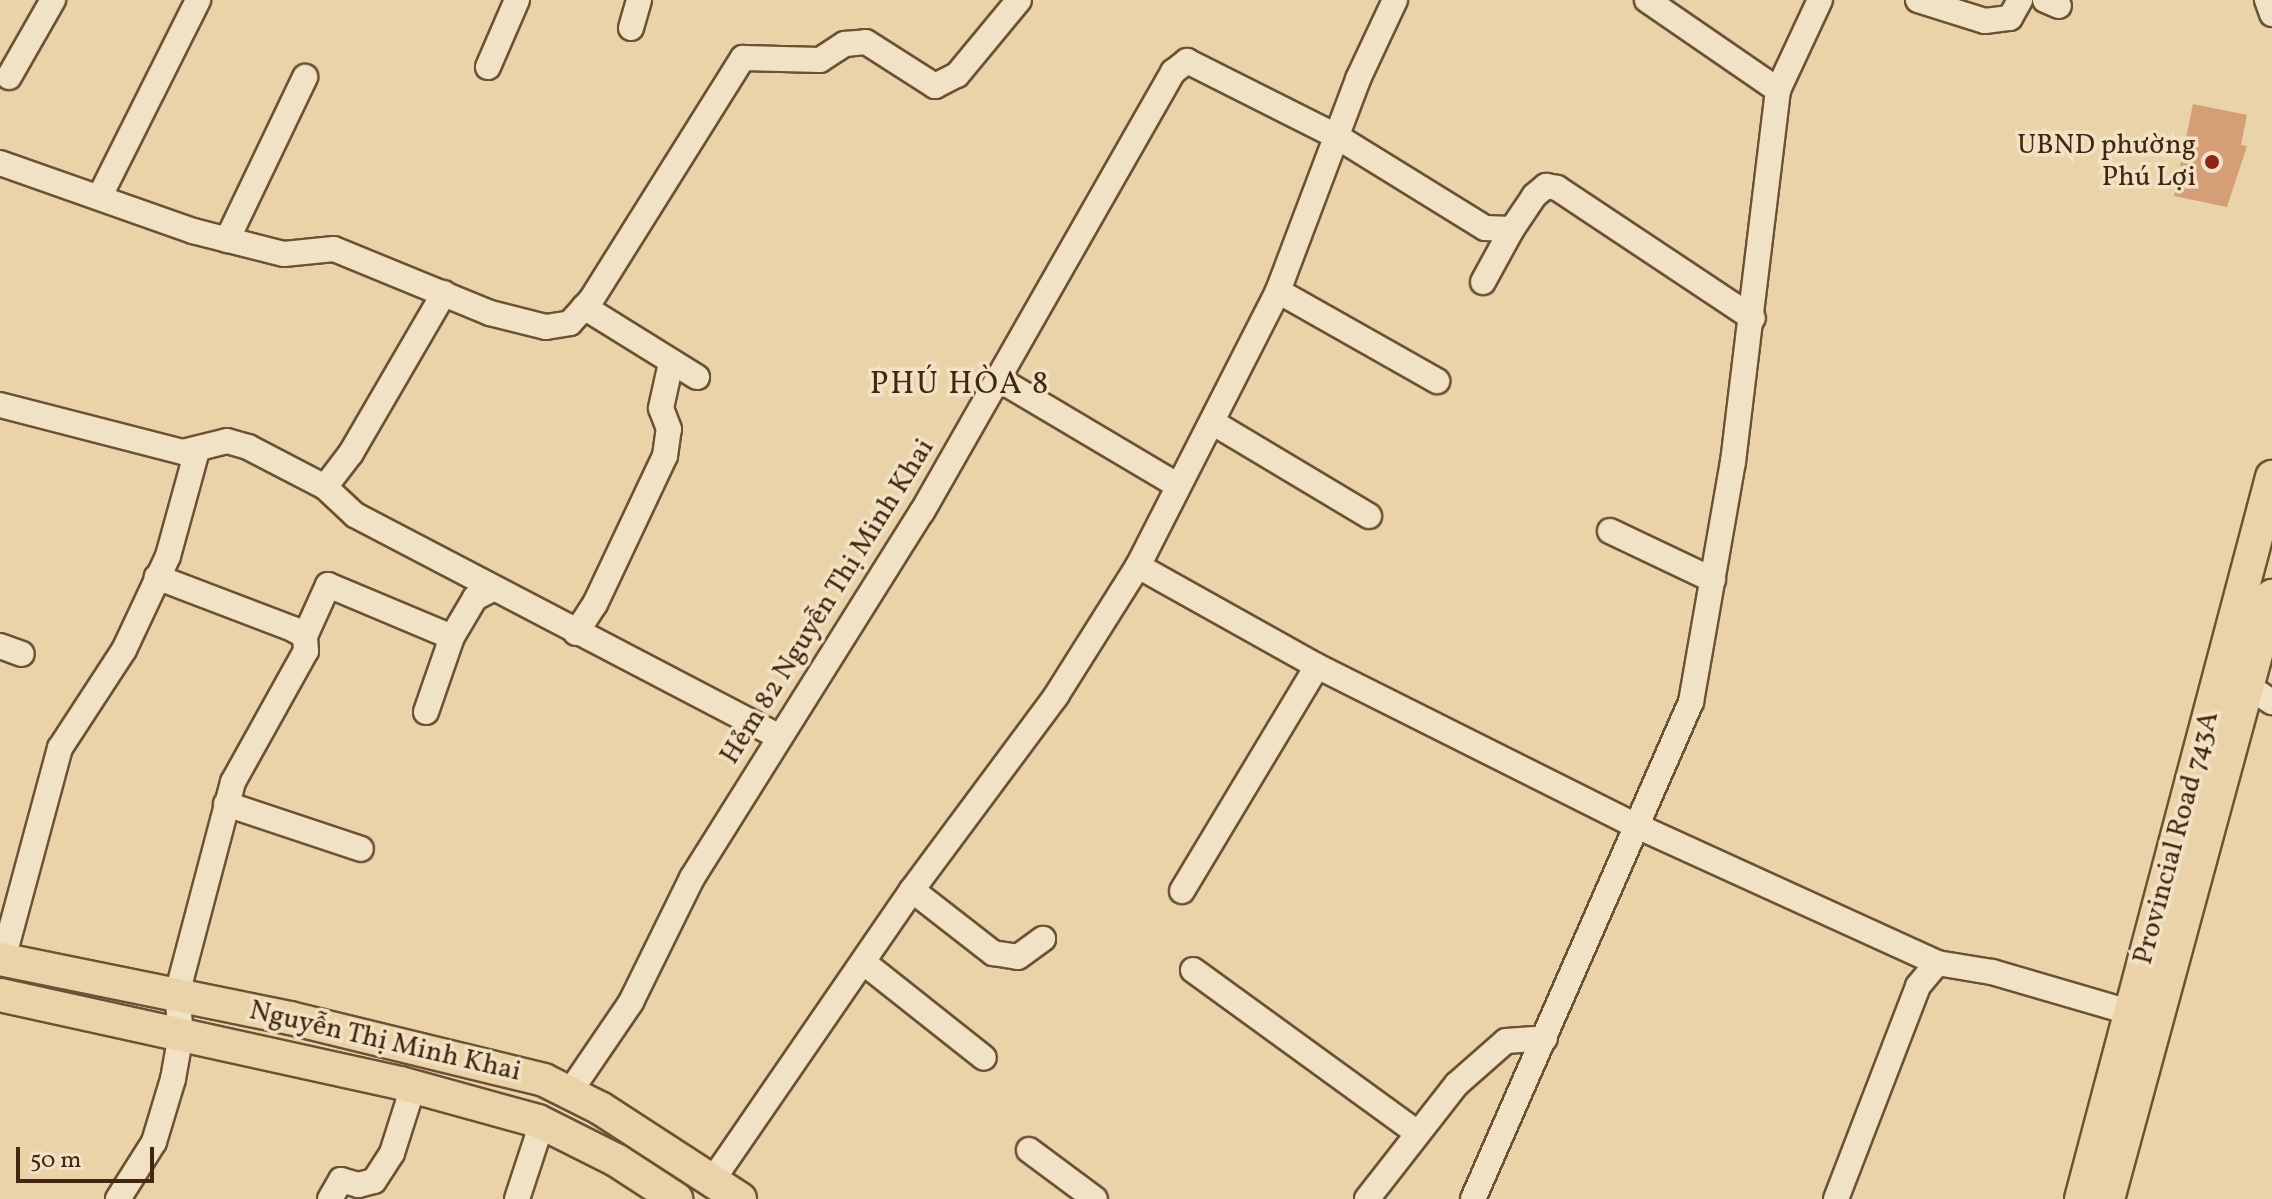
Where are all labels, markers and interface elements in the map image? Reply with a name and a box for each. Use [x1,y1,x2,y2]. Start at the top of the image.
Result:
place label: UBND phường Phú Lợi [2017,129,2196,195]
marker: UBND phường Phú Lợi [2203,153,2221,171]
district label: PHÚ HÒA 8 [870,366,1050,404]
street label: Hẻm 82 Nguyễn Thị Minh Khai [714,433,942,771]
street label: Provincial Road 743A [2127,708,2227,968]
street label: Nguyễn Thị Minh Khai [246,994,524,1090]
scale bar [20,1131,158,1181]
text: 50 m [30,1144,82,1178]

